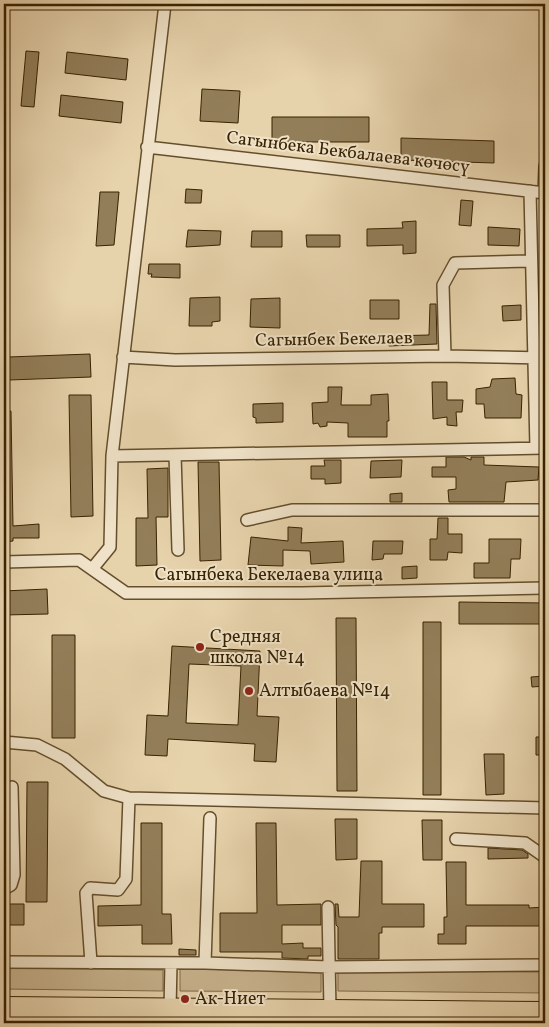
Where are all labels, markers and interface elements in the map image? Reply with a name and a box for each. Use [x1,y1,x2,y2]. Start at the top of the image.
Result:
street label: Сагынбека Бекбалаева көчөсү [225,126,472,180]
street label: Сагынбек Бекелаев [255,326,413,354]
street label: Сагынбека Бекелаева улица [155,563,383,588]
place label: Средняя школа №14 [210,625,305,671]
marker: Средняя школа №14 [194,641,206,653]
place label: Алтыбаева №14 [259,679,391,704]
marker: Алтыбаева №14 [243,685,255,697]
place label: Ак-Ниет [195,987,266,1012]
marker: Ак-Ниет [179,993,191,1005]

